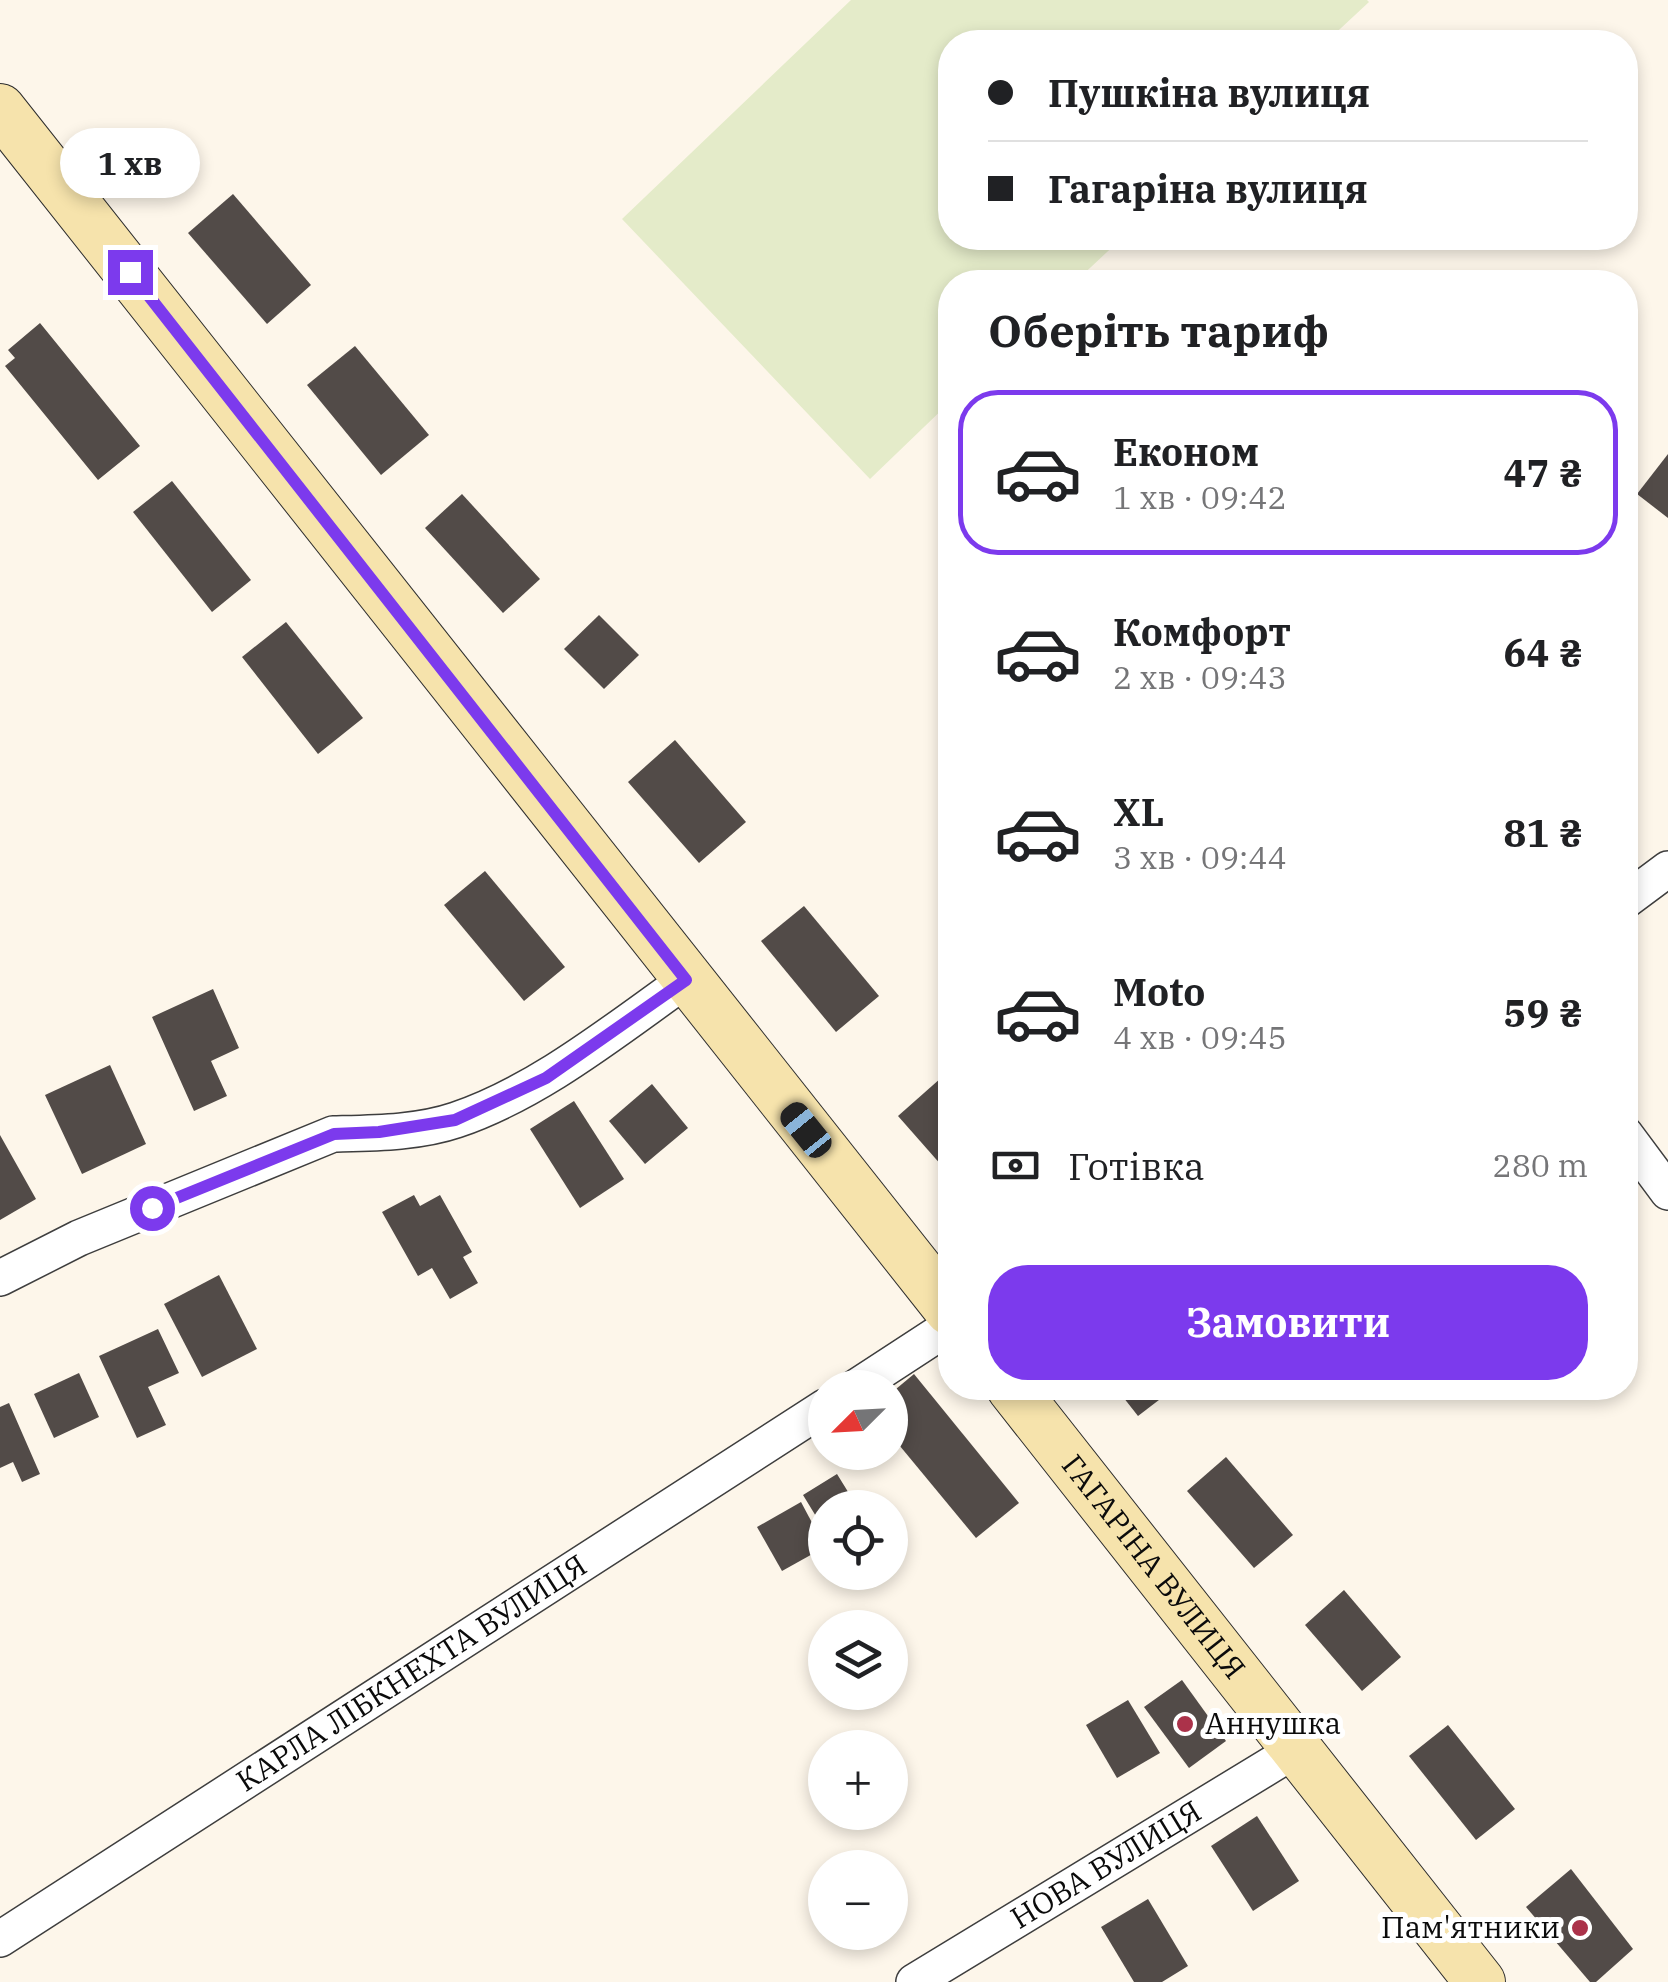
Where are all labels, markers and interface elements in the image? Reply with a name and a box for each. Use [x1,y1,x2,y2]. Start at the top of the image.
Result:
text: Пушкіна вулиця [1048,68,1370,117]
callout: 1 хв [60,127,200,197]
text: 1 хв [98,142,162,184]
text: Гагаріна вулиця [1048,164,1368,213]
route end [108,250,153,295]
text: Оберіть тариф [988,301,1329,359]
text: Економ [1113,427,1259,476]
icon: car [993,428,1083,518]
text: 47 ₴ [1504,448,1583,497]
text: 1 хв · 09:42 [1113,476,1287,518]
text: Комфорт [1113,607,1291,656]
icon: car [993,608,1083,698]
text: 64 ₴ [1504,628,1583,677]
text: 2 хв · 09:43 [1113,656,1287,698]
text: XL [1113,787,1164,836]
icon: car [993,788,1083,878]
text: 81 ₴ [1504,808,1583,857]
text: 3 хв · 09:44 [1113,836,1287,878]
text: Moto [1113,967,1205,1016]
icon: car [993,968,1083,1058]
text: 59 ₴ [1504,988,1583,1037]
text: 4 хв · 09:45 [1113,1016,1287,1058]
car [775,1097,837,1163]
icon: cash [988,1138,1043,1193]
text: Готівка [1068,1141,1205,1190]
text: 280 m [1492,1144,1588,1186]
route start [130,1186,175,1231]
button: Замовити [988,1265,1588,1380]
north arrow [808,1370,908,1470]
map controls [808,1370,908,1950]
street label: ГАГАРІНА ВУЛИЦЯ [1054,1446,1255,1686]
button: locate [808,1490,908,1590]
street label: КАРЛА ЛІБКНЕХТА ВУЛИЦЯ [228,1545,594,1799]
button: layers [808,1610,908,1710]
place label: Аннушка [1205,1703,1341,1742]
marker: Аннушка [1174,1713,1196,1735]
button: + [808,1730,908,1830]
street label: НОВА ВУЛИЦЯ [1003,1791,1208,1937]
button: − [808,1850,908,1950]
place label: Пам'ятники [1381,1907,1560,1946]
marker: Пам'ятники [1569,1917,1591,1939]

